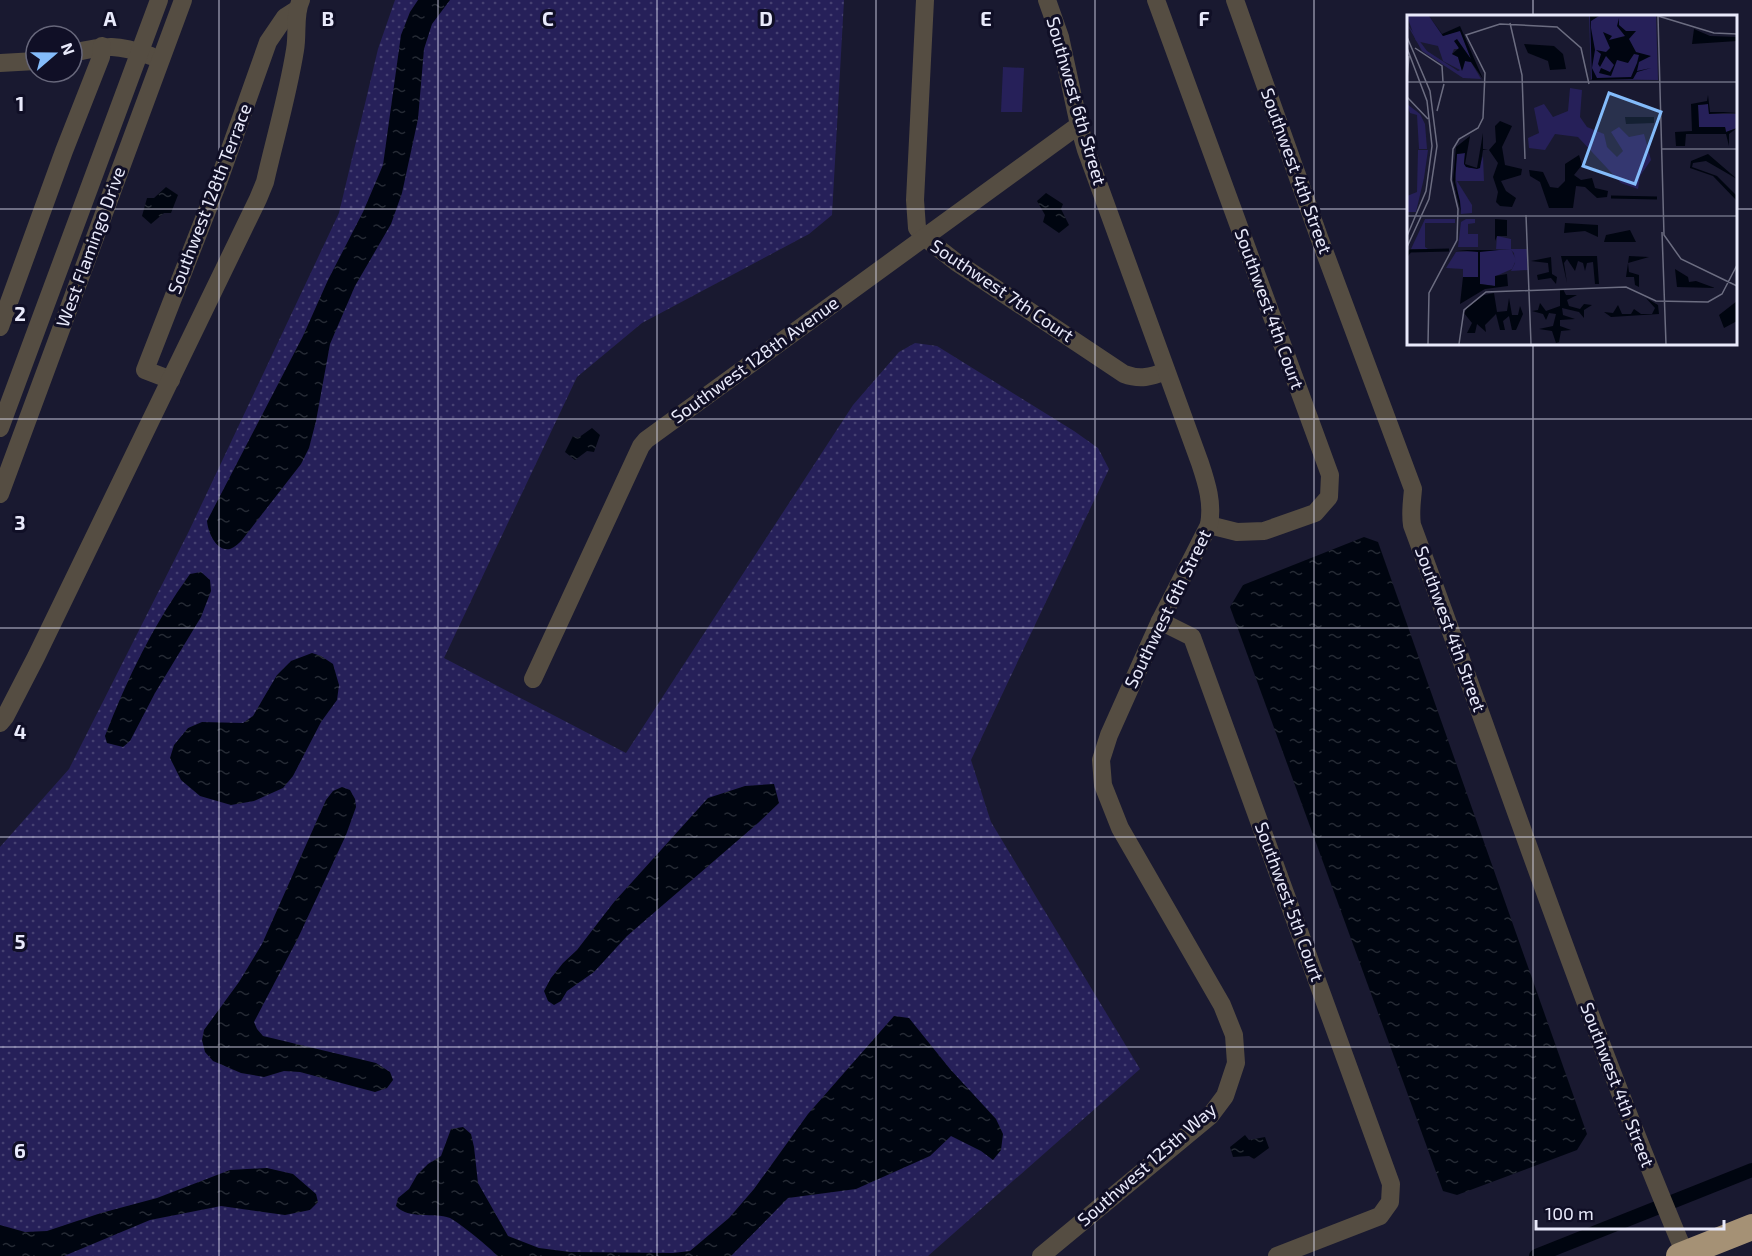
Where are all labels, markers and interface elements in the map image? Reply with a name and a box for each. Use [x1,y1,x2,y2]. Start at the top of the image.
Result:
text: A [103,6,117,30]
text: B [322,6,334,30]
text: C [542,6,554,30]
text: D [759,6,773,30]
text: E [980,6,992,30]
text: F [1198,6,1210,30]
street label: Southwest 6th Street [1042,14,1112,188]
inset map [1407,15,1737,345]
north arrow [24,24,84,84]
text: N [58,40,79,57]
street label: Southwest 4th Street [1257,85,1337,257]
text: 1 [16,91,24,115]
street label: Southwest 128th Terrace [163,100,256,297]
street label: West Flamingo Drive [51,163,129,330]
street label: Southwest 4th Court [1231,225,1309,392]
street label: Southwest 7th Court [927,234,1078,346]
street label: Southwest 128th Avenue [666,291,843,427]
text: 2 [14,301,26,325]
text: 3 [14,510,26,534]
street label: Southwest 6th Street [1119,525,1215,692]
street label: Southwest 4th Street [1411,543,1491,715]
text: 4 [14,719,27,743]
street label: Southwest 5th Court [1251,819,1329,985]
text: 5 [14,929,26,953]
street label: Southwest 4th Street [1576,999,1660,1170]
street label: Southwest 125th Way [1072,1098,1221,1230]
text: 6 [14,1138,26,1162]
scale bar [1536,1193,1724,1231]
text: 100 m [1545,1202,1594,1224]

